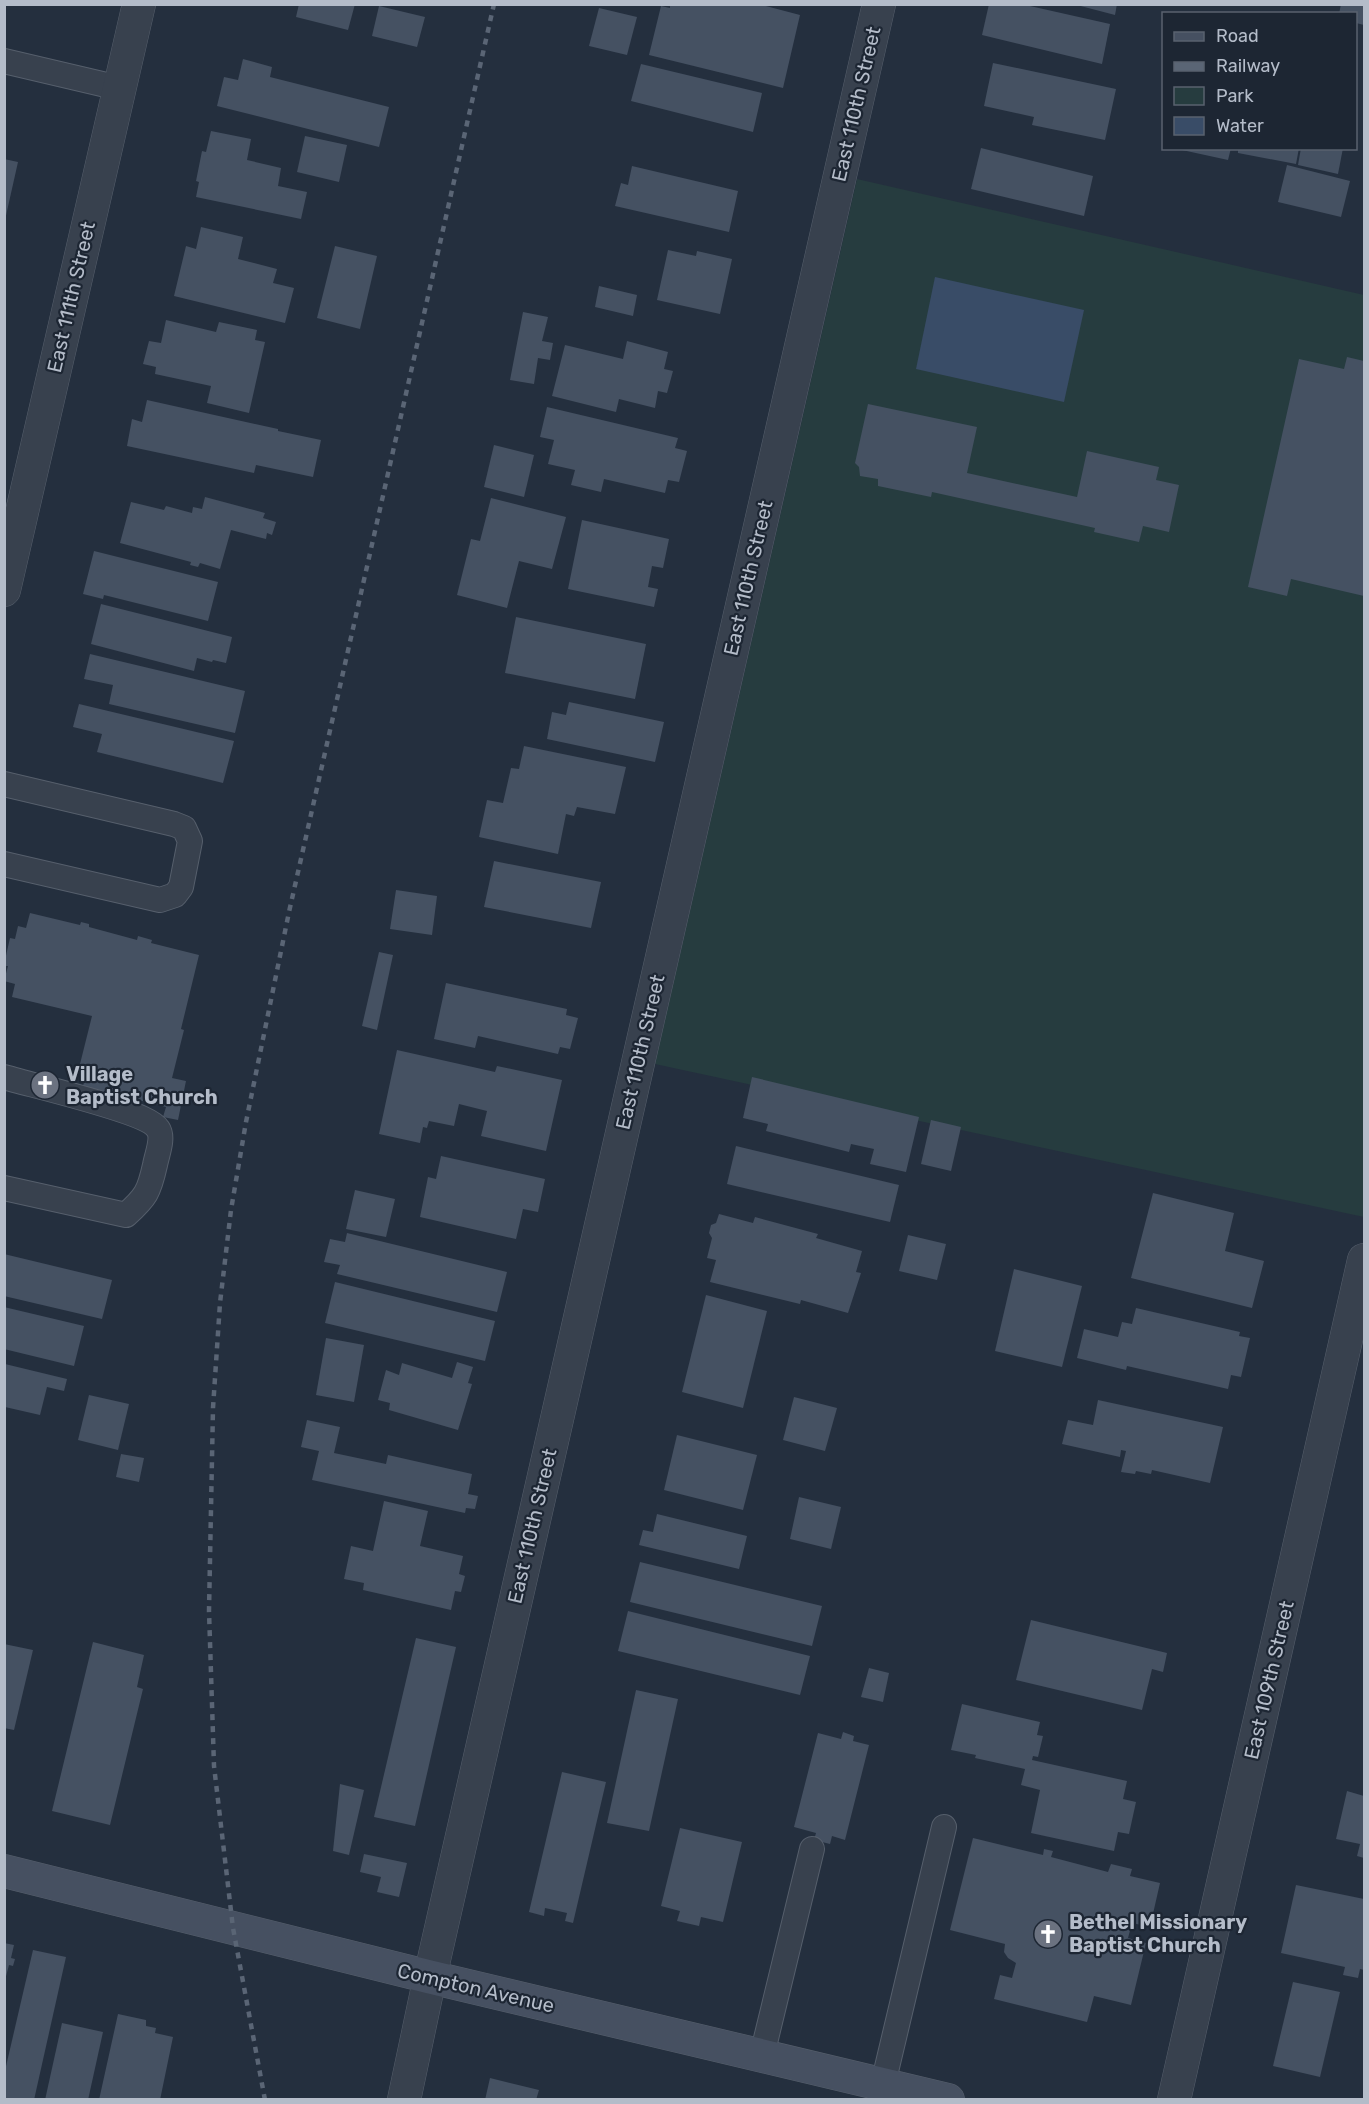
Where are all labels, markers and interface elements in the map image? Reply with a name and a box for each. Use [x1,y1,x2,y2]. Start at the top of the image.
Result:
legend [1162,12,1357,150]
street label: East 110th Street [826,24,886,184]
text: Road [1216,25,1259,47]
text: Railway [1216,55,1280,77]
text: Park [1216,85,1254,107]
text: Water [1216,115,1264,137]
street label: East 111th Street [42,219,100,375]
street label: East 110th Street [718,498,778,658]
street label: East 110th Street [610,972,670,1132]
place label: Village Baptist Church [66,1062,218,1109]
church icon: Village Baptist Church [29,1069,61,1101]
street label: East 110th Street [502,1446,562,1606]
street label: East 109th Street [1239,1598,1299,1762]
place label: Bethel Missionary Baptist Church [1069,1910,1247,1957]
church icon: Bethel Missionary Baptist Church [1032,1918,1064,1950]
street label: Compton Avenue [395,1958,557,2018]

